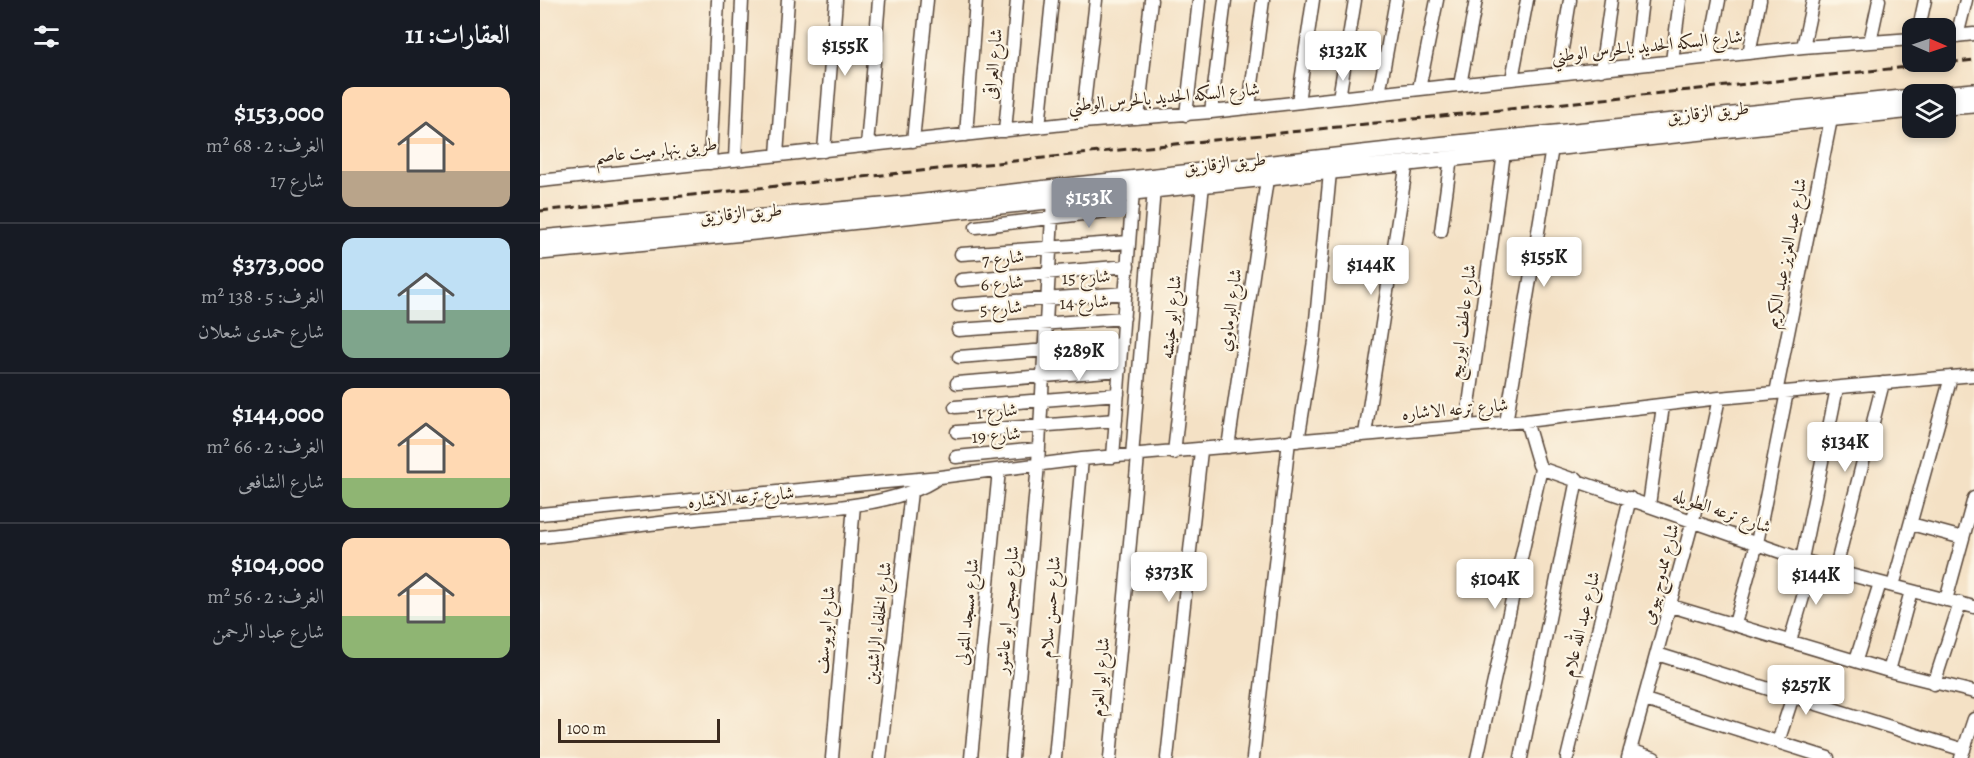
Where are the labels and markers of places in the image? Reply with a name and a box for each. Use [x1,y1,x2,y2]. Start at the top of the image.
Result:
pin: $155K [803,26,887,77]
pin: $132K [1301,31,1385,82]
pin: $153K [1047,178,1131,229]
pin: $155K [1502,237,1586,288]
pin: $144K [1329,245,1413,296]
pin: $289K [1037,331,1121,382]
pin: $134K [1803,422,1887,473]
pin: $373K [1127,552,1211,603]
pin: $144K [1774,555,1858,606]
pin: $104K [1453,559,1537,610]
pin: $257K [1764,665,1848,716]

